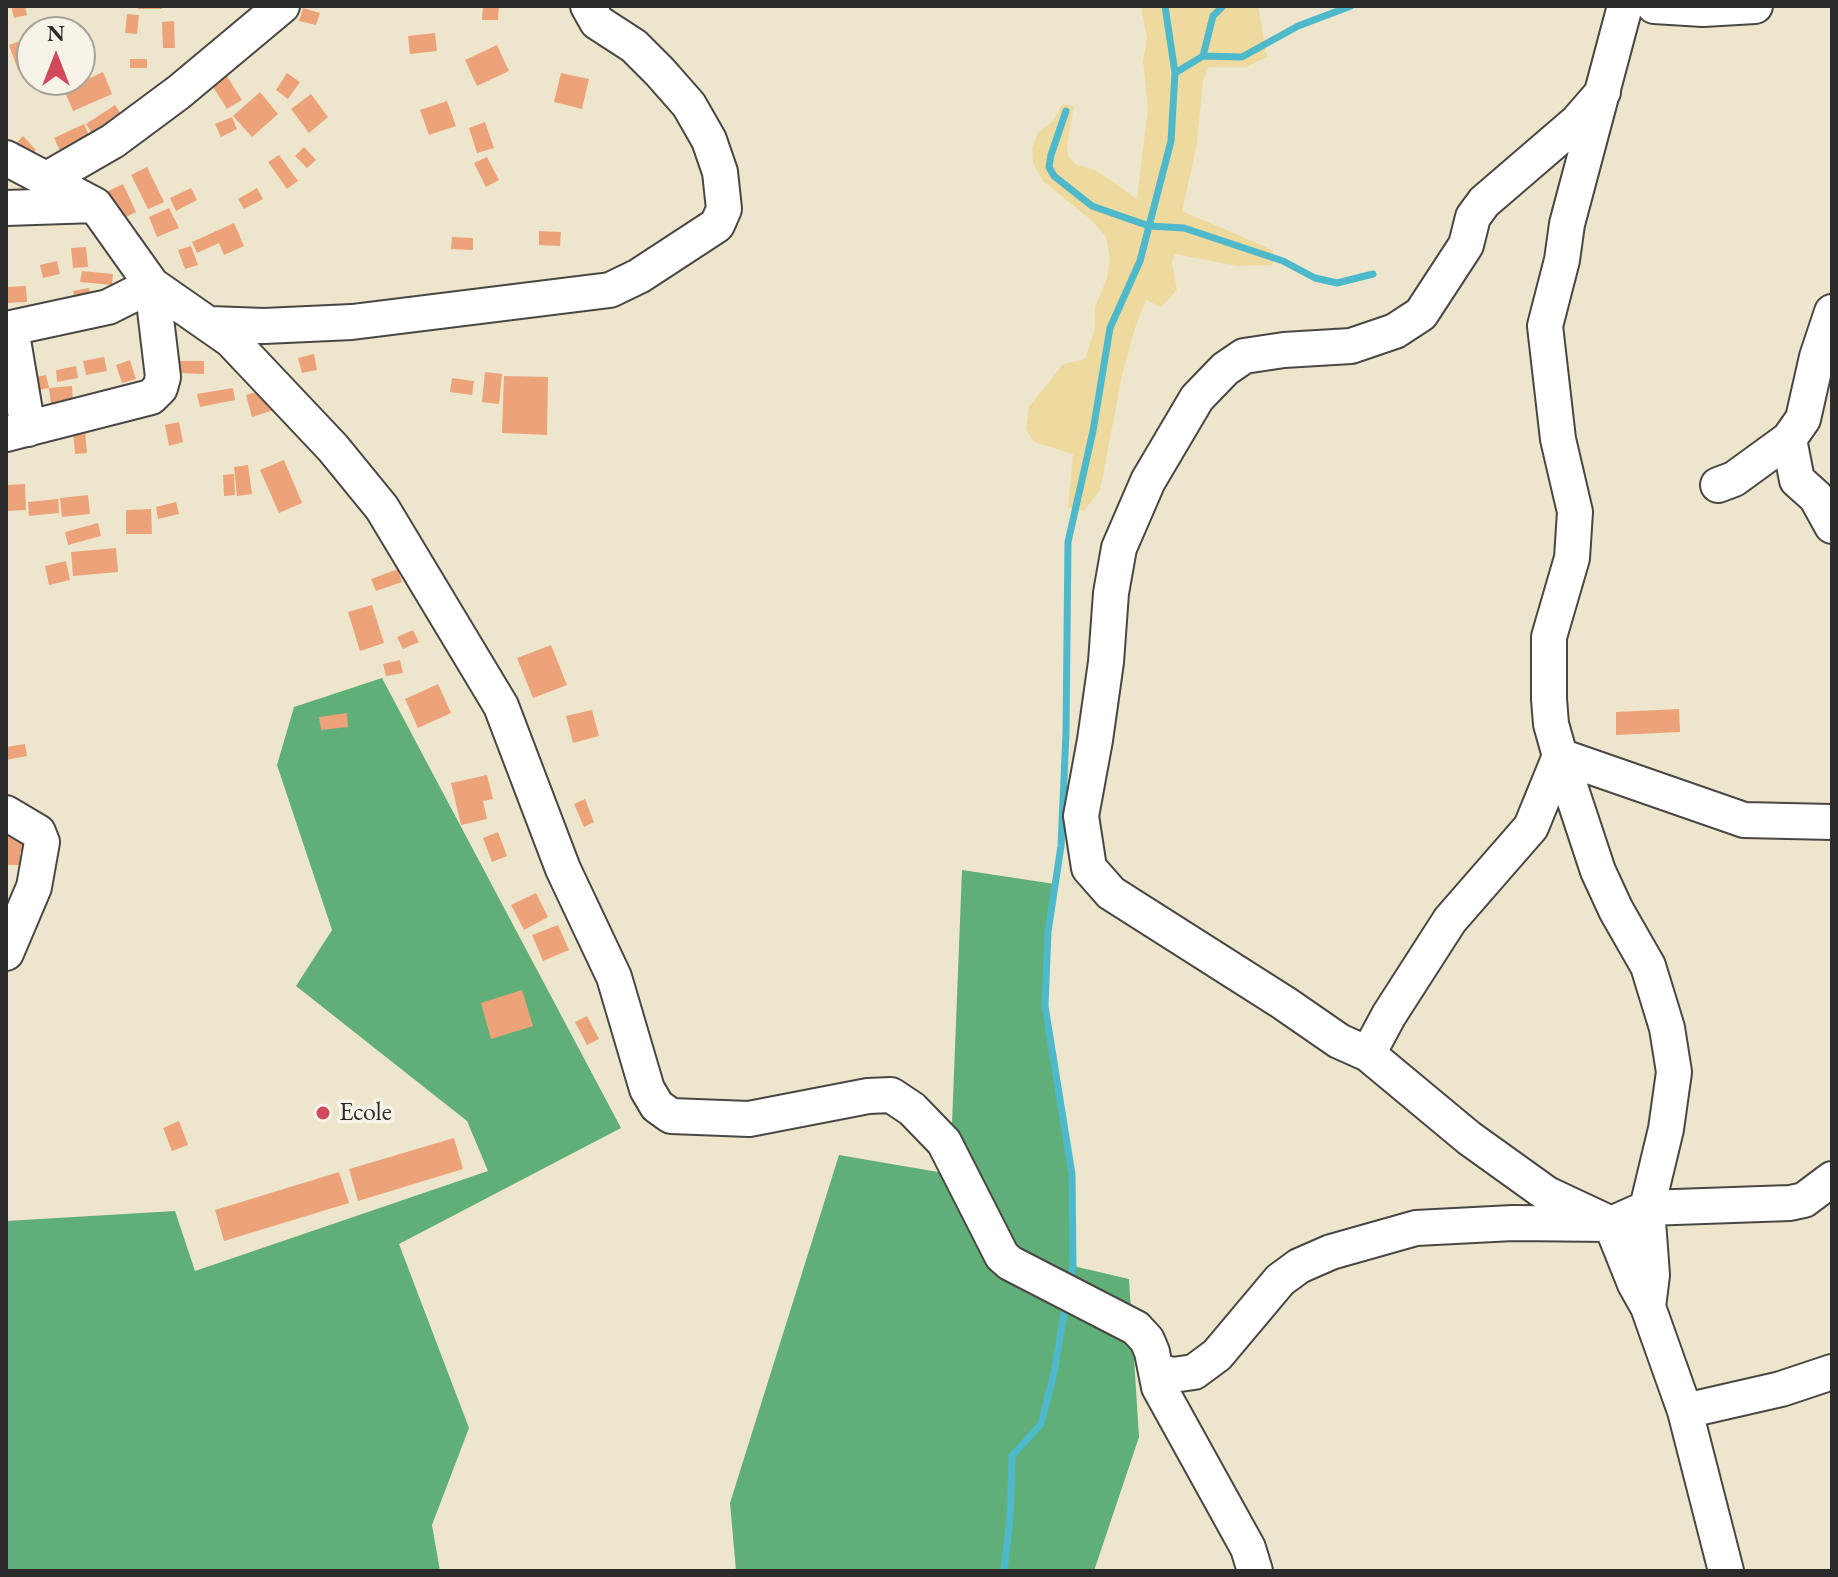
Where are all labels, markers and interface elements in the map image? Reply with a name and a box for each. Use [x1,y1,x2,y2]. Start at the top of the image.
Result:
north arrow [16,16,96,96]
text: N [47,19,65,48]
place label: Ecole [339,1097,392,1129]
marker: Ecole [314,1104,332,1122]

